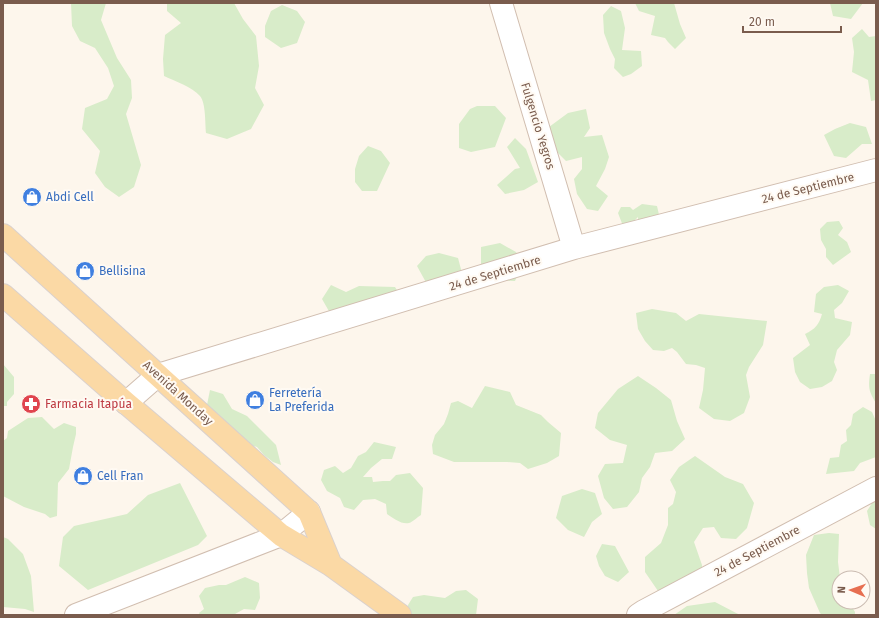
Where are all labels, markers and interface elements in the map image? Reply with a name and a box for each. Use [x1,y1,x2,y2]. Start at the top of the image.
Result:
scale bar [743,8,841,34]
text: 20 m [749,15,775,29]
street label: Fulgencio Yegros [518,81,558,172]
street label: 24 de Septiembre [760,170,856,206]
shop icon: Abdi Cell [21,186,43,208]
place label: Abdi Cell [46,190,94,204]
street label: 24 de Septiembre [448,252,542,294]
shop icon: Bellisina [74,260,96,282]
place label: Bellisina [99,264,146,278]
street label: Avenida Monday [140,358,216,428]
place label: Ferretería La Preferida [269,386,334,414]
shop icon: Ferretería La Preferida [244,389,266,411]
pharmacy icon: Farmacia Itapúa [20,393,42,415]
place label: Farmacia Itapúa [45,397,132,411]
shop icon: Cell Fran [72,465,94,487]
place label: Cell Fran [97,469,143,483]
street label: 24 de Septiembre [712,523,802,579]
north arrow [831,570,871,610]
text: N [835,586,848,594]

